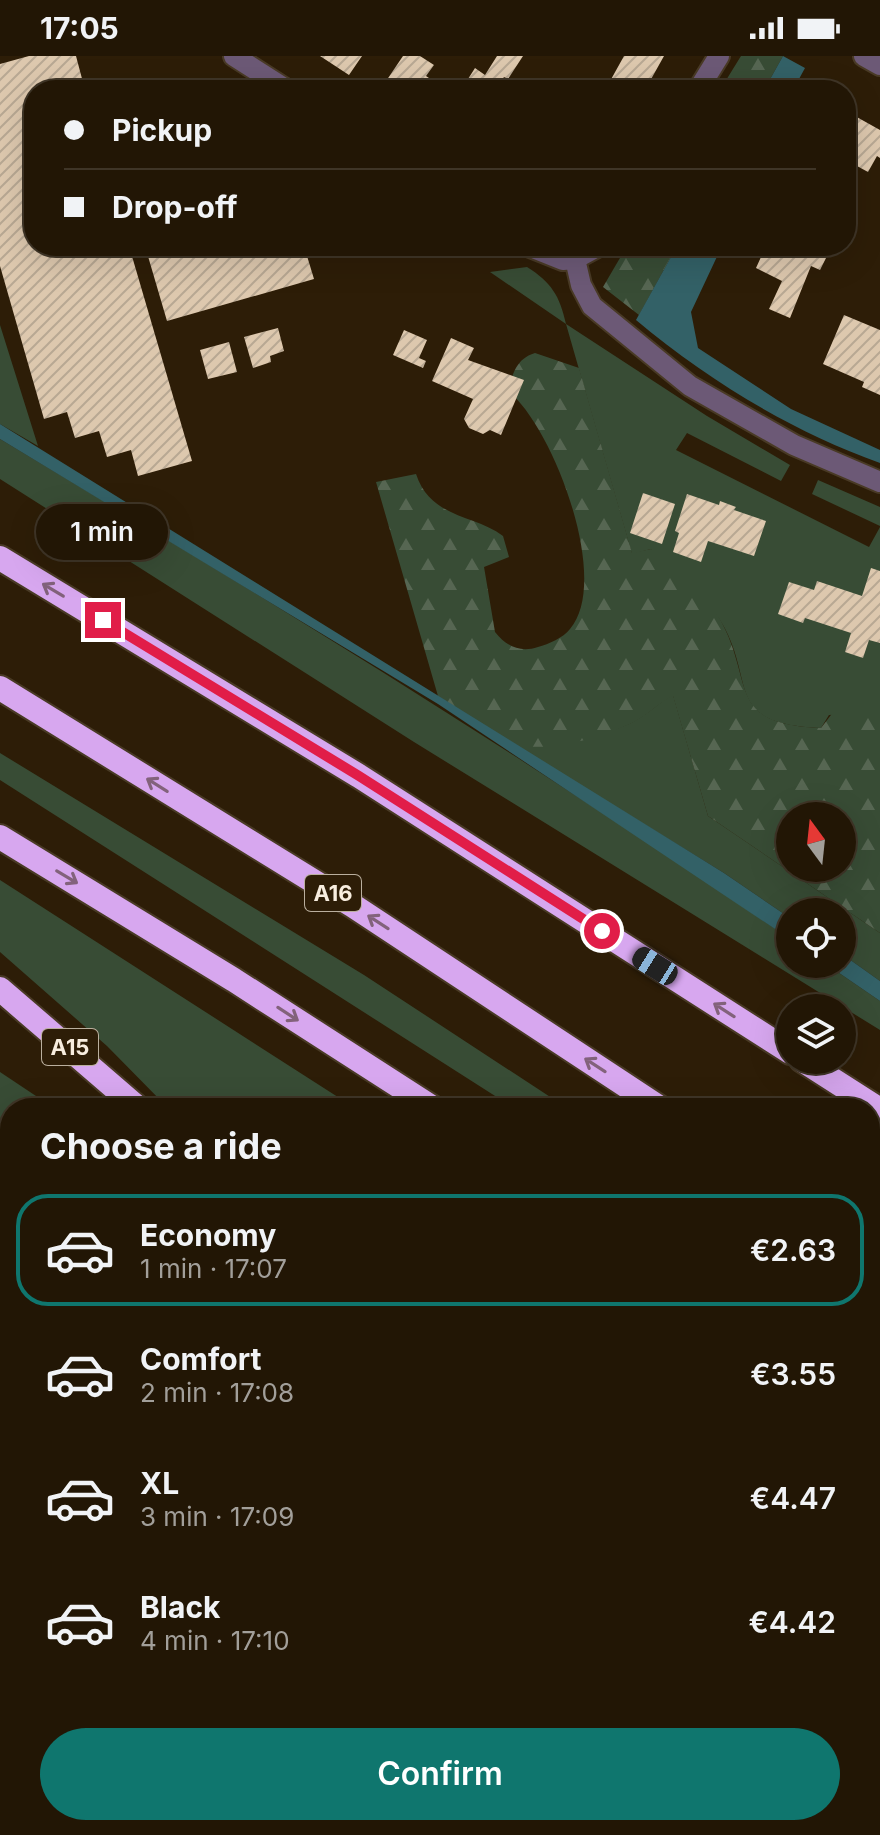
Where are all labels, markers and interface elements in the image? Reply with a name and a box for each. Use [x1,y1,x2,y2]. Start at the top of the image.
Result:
text: 17:05 [40,10,119,46]
text: Pickup [112,112,212,148]
text: Drop-off [112,189,238,225]
callout: 1 min [37,504,169,560]
text: 1 min [70,516,134,547]
one-way arrow [42,582,65,598]
route end [85,602,121,638]
one-way arrow [146,776,169,792]
north arrow [776,802,856,882]
map controls [776,802,856,1074]
one-way arrow [55,869,77,886]
road number: A16 [305,875,361,911]
button: locate [776,898,856,978]
route start [584,913,620,949]
one-way arrow [367,914,389,930]
car [628,943,682,989]
button: layers [776,994,856,1074]
one-way arrow [714,1002,736,1018]
one-way arrow [276,1006,298,1023]
road number: A15 [42,1029,98,1065]
one-way arrow [584,1057,607,1073]
text: Choose a ride [40,1124,282,1168]
icon: car [44,1214,116,1286]
text: Economy [140,1217,276,1253]
text: €2.63 [750,1232,836,1268]
text: 1 min · 17:07 [140,1253,287,1284]
icon: car [44,1338,116,1410]
text: Comfort [140,1341,261,1377]
text: €3.55 [750,1356,836,1392]
text: 2 min · 17:08 [140,1377,294,1408]
icon: car [44,1462,116,1534]
text: XL [140,1465,179,1501]
text: €4.47 [750,1480,836,1516]
text: 3 min · 17:09 [140,1501,294,1532]
icon: car [44,1586,116,1658]
text: Black [140,1589,220,1625]
text: €4.42 [748,1604,836,1640]
text: 4 min · 17:10 [140,1625,290,1656]
button: Confirm [40,1728,840,1820]

